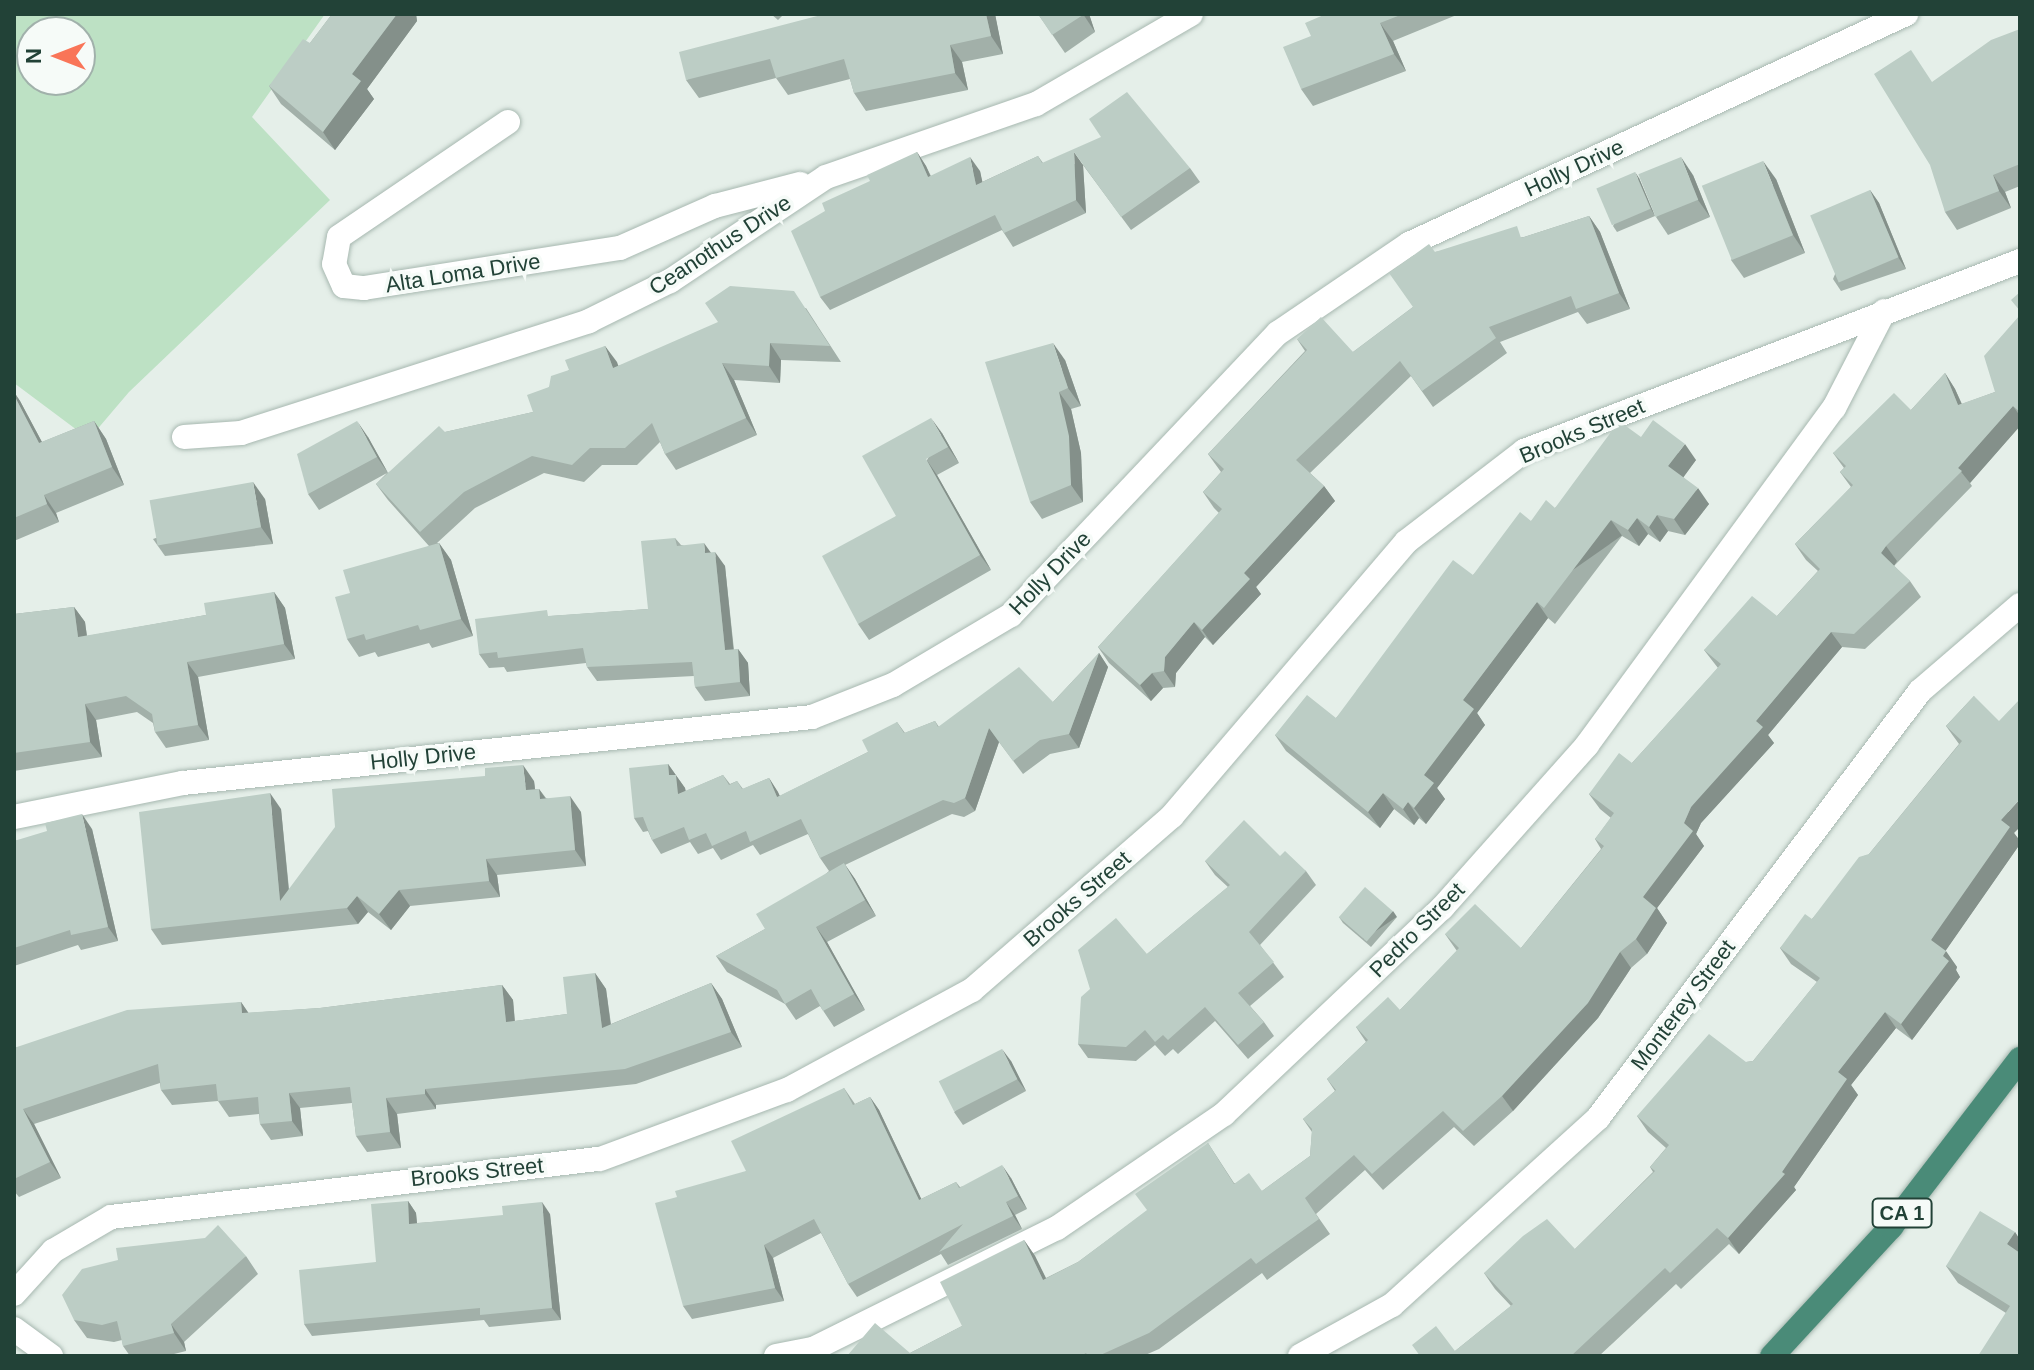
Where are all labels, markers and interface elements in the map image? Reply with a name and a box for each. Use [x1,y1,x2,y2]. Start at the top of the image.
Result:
north arrow [16,16,96,96]
text: N [21,48,46,64]
street label: Holly Drive [1520,134,1628,202]
street label: Ceanothus Drive [644,189,796,301]
street label: Alta Loma Drive [384,248,542,298]
street label: Brooks Street [1516,393,1648,469]
street label: Holly Drive [1004,526,1096,620]
street label: Holly Drive [369,738,477,776]
street label: Brooks Street [1018,845,1136,953]
street label: Pedro Street [1364,877,1470,983]
street label: Monterey Street [1625,935,1741,1075]
street label: Brooks Street [409,1152,545,1192]
road number: CA 1 [1870,1197,1934,1229]

